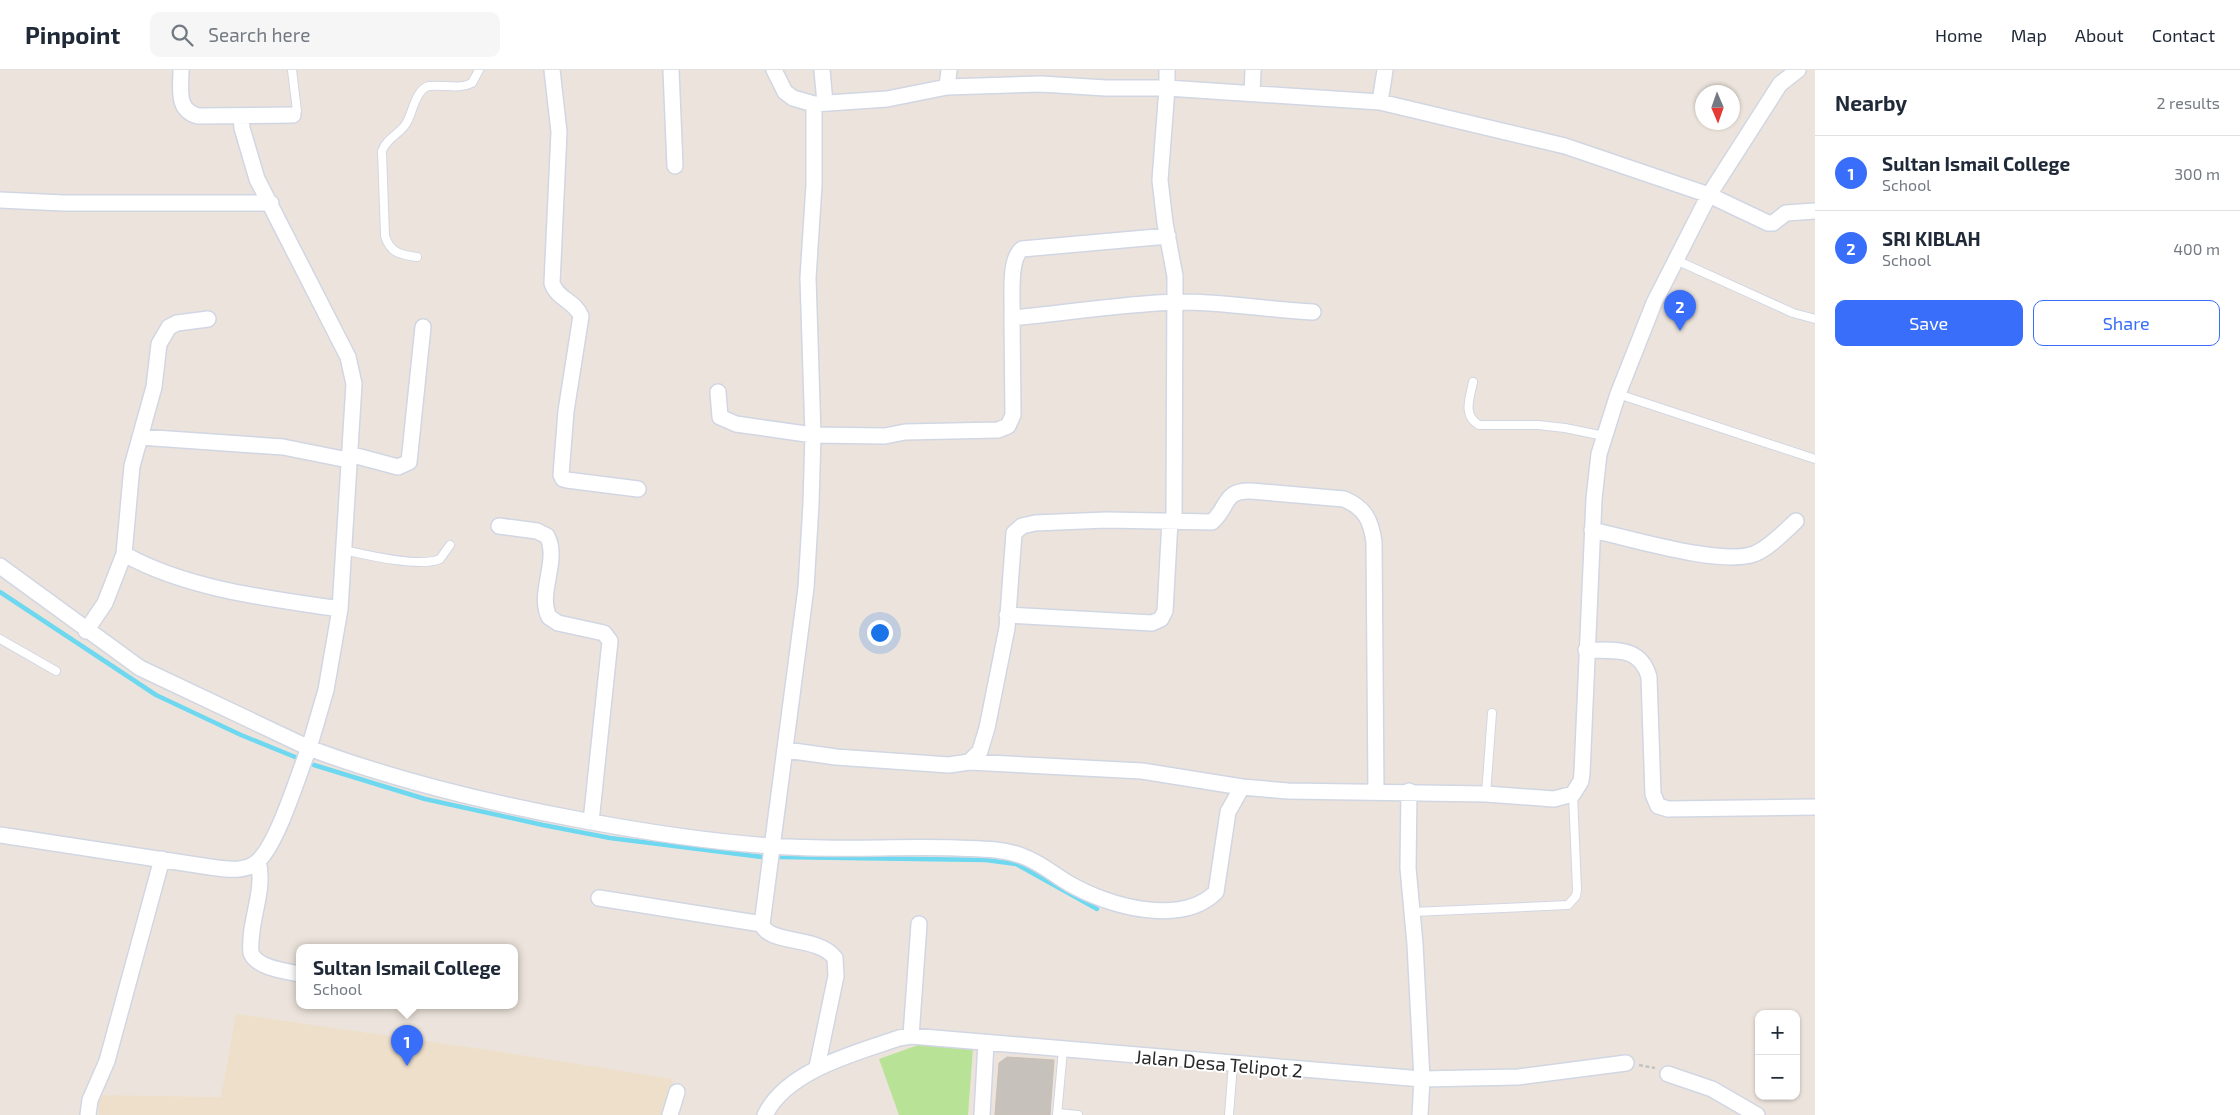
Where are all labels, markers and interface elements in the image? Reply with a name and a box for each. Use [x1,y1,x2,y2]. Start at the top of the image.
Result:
search box [150,12,500,57]
text: Pinpoint [25,20,120,49]
icon: search [168,21,196,49]
text: Search here [208,23,310,46]
text: Home [1935,24,1983,46]
text: Map [2011,24,2047,46]
text: About [2075,24,2124,46]
text: Contact [2152,24,2215,46]
north arrow [1695,85,1740,130]
text: Nearby [1835,90,1907,115]
text: 2 results [2157,93,2220,112]
text: Sultan Ismail College [1882,152,2070,175]
text: 1 [1848,164,1854,183]
text: 300 m [2174,164,2220,183]
text: School [1882,175,1931,194]
text: SRI KIBLAH [1882,227,1981,250]
text: 2 [1846,239,1856,258]
text: 400 m [2173,239,2220,258]
text: School [1882,250,1931,269]
pin: 2 [1664,290,1696,331]
button: Save [1835,300,2023,346]
button: Share [2033,300,2220,346]
your location [867,620,893,646]
popup [296,944,518,1009]
text: Sultan Ismail College [313,956,501,979]
text: School [313,979,362,998]
map controls [1755,1010,1800,1100]
button: + [1755,1010,1800,1055]
pin: 1 [391,1025,423,1066]
street label: Jalan Desa Telipot 2 [1134,1044,1304,1082]
button: − [1755,1055,1800,1100]

